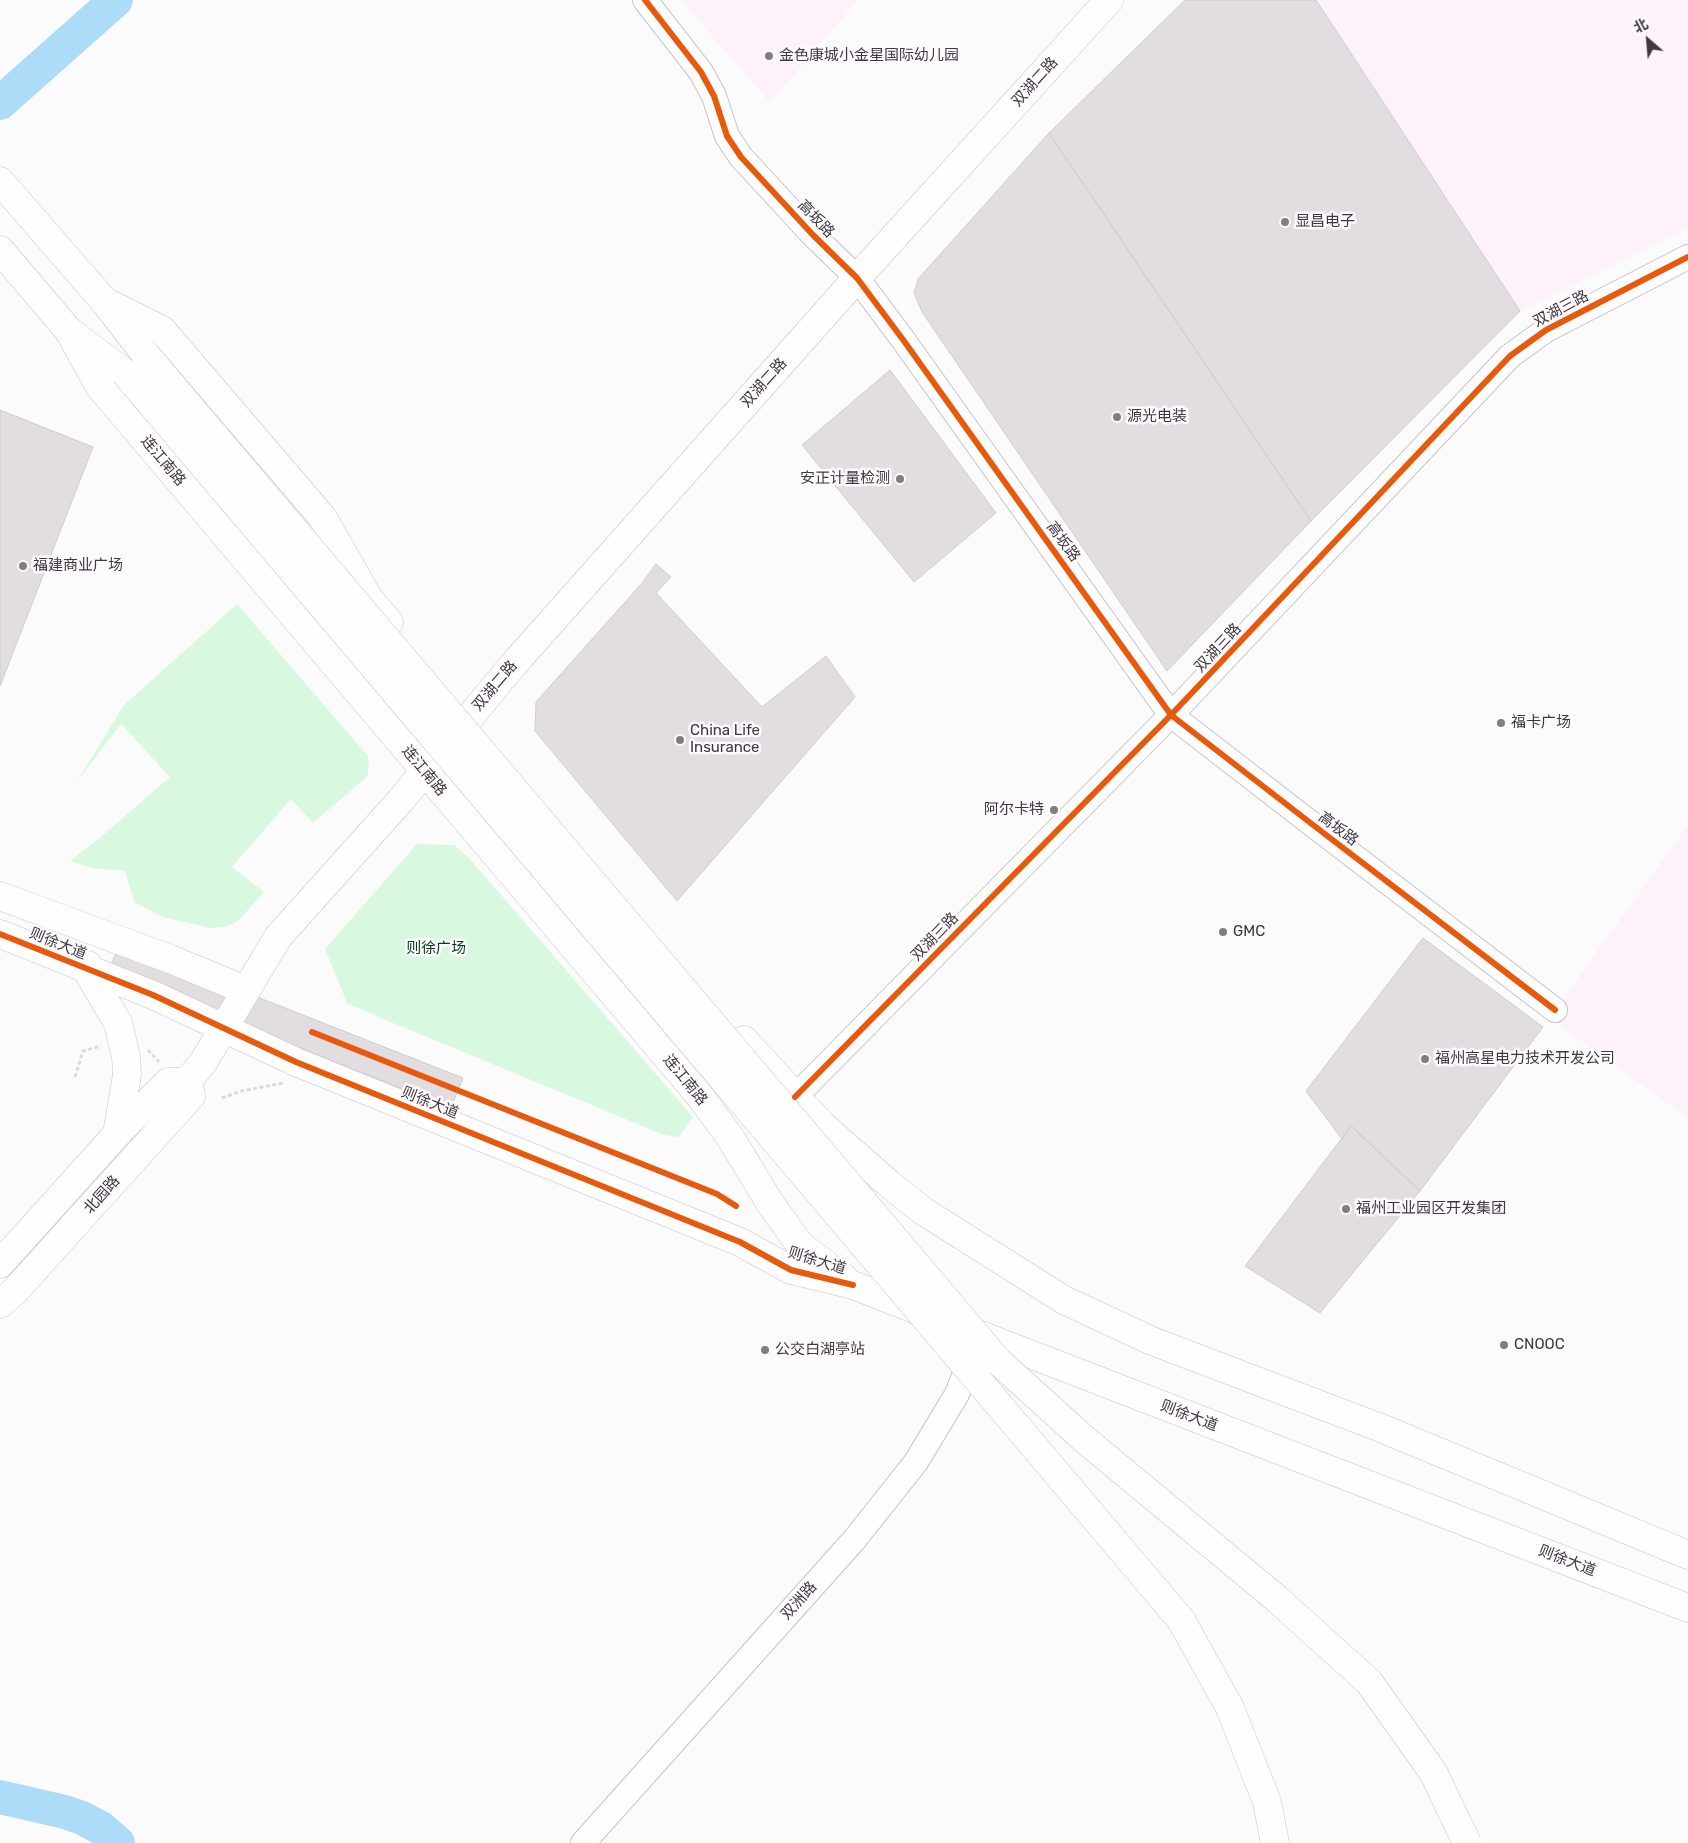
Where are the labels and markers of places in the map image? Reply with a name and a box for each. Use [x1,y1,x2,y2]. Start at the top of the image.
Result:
place label: 金色康城小金星国际幼儿园 [779,47,959,65]
marker: 金色康城小金星国际幼儿园 [763,50,775,62]
place label: 显昌电子 [1295,213,1355,231]
marker: 显昌电子 [1279,216,1291,228]
place label: 源光电装 [1127,408,1187,426]
marker: 源光电装 [1111,411,1123,423]
place label: 安正计量检测 [800,470,890,488]
marker: 安正计量检测 [894,473,906,485]
place label: 福建商业广场 [33,557,123,575]
marker: 福建商业广场 [17,560,29,572]
place label: 福卡广场 [1511,714,1571,732]
marker: 福卡广场 [1495,717,1507,729]
place label: China Life Insurance [690,722,760,757]
marker: China Life Insurance [674,734,686,746]
place label: 阿尔卡特 [984,801,1044,819]
marker: 阿尔卡特 [1048,804,1060,816]
place label: GMC [1233,923,1265,941]
marker: GMC [1217,926,1229,938]
place label: 福州高星电力技术开发公司 [1435,1050,1615,1068]
marker: 福州高星电力技术开发公司 [1419,1053,1431,1065]
place label: 福州工业园区开发集团 [1356,1200,1506,1218]
marker: 福州工业园区开发集团 [1340,1203,1352,1215]
place label: CNOOC [1514,1336,1565,1354]
marker: CNOOC [1498,1339,1510,1351]
place label: 公交白湖亭站 [775,1341,865,1359]
marker: 公交白湖亭站 [759,1344,771,1356]

